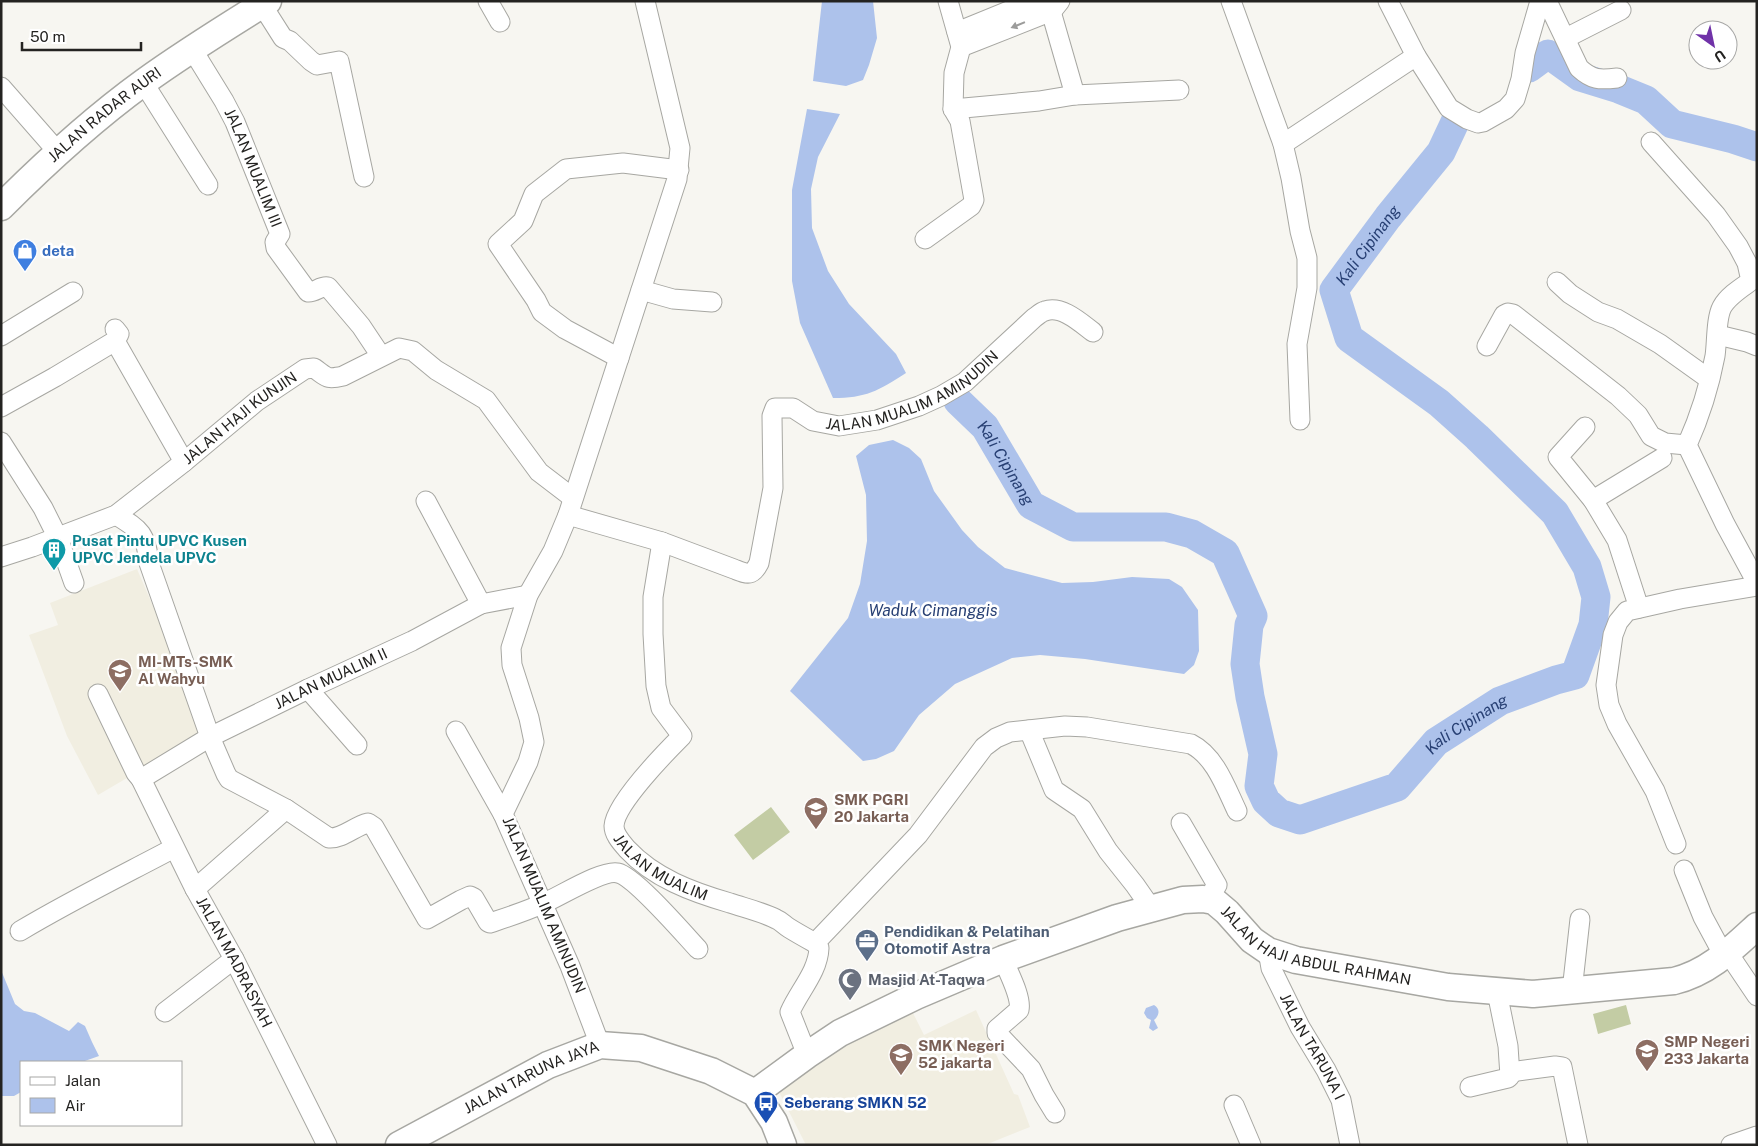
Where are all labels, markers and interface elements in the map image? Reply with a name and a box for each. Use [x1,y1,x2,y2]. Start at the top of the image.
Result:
scale bar [22,20,141,52]
north arrow [1688,20,1738,70]
one-way arrow [1011,21,1025,29]
text: 50 m [30,28,65,45]
text: U [1711,46,1729,65]
street label: JALAN RADAR AURI [44,63,164,165]
street label: JALAN MUALIM III [221,105,285,230]
water label: Kali Cipinang [1332,201,1404,289]
shop icon: deta [12,238,38,272]
place label: deta [42,242,74,259]
street label: JALAN MUALIM AMINUDIN [824,347,1001,434]
street label: JALAN HAJI KUNJIN [179,368,300,467]
water label: Kali Cipinang [974,416,1038,509]
place label: Pusat Pintu UPVC Kusen UPVC Jendela UPVC [72,532,247,566]
building icon: Pusat Pintu UPVC Kusen UPVC Jendela UPVC [41,537,67,571]
water label: Waduk Cimanggis [868,601,998,620]
street label: JALAN MUALIM II [271,645,390,712]
place label: MI-MTs-SMK Al Wahyu [138,653,234,687]
school or university icon: MI-MTs-SMK Al Wahyu [107,658,133,692]
water label: Kali Cipinang [1421,690,1510,758]
place label: SMK PGRI 20 Jakarta [834,791,909,825]
school or university icon: SMK PGRI 20 Jakarta [803,796,829,830]
street label: JALAN MUALIM AMINUDIN [500,814,589,996]
street label: JALAN MUALIM [610,831,710,904]
street label: JALAN MADRASYAH [193,894,276,1030]
street label: JALAN HAJI ABDUL RAHMAN [1218,902,1413,988]
place label: Pendidikan & Pelatihan Otomotif Astra [884,923,1050,957]
office icon: Pendidikan & Pelatihan Otomotif Astra [854,928,880,962]
mosque icon: Masjid At-Taqwa [837,967,863,1001]
place label: Masjid At-Taqwa [868,971,985,988]
street label: JALAN TARUNA I [1277,990,1348,1102]
place label: SMP Negeri 233 Jakarta [1664,1033,1749,1067]
street label: JALAN TARUNA JAYA [461,1037,602,1117]
place label: SMK Negeri 52 jakarta [918,1037,1004,1071]
school or university icon: SMP Negeri 233 Jakarta [1634,1038,1660,1072]
school or university icon: SMK Negeri 52 jakarta [888,1042,914,1076]
legend [20,1061,182,1126]
text: Jalan [65,1072,101,1089]
bus stop icon: Seberang SMKN 52 [753,1090,779,1124]
place label: Seberang SMKN 52 [784,1094,927,1111]
text: Air [65,1097,85,1114]

